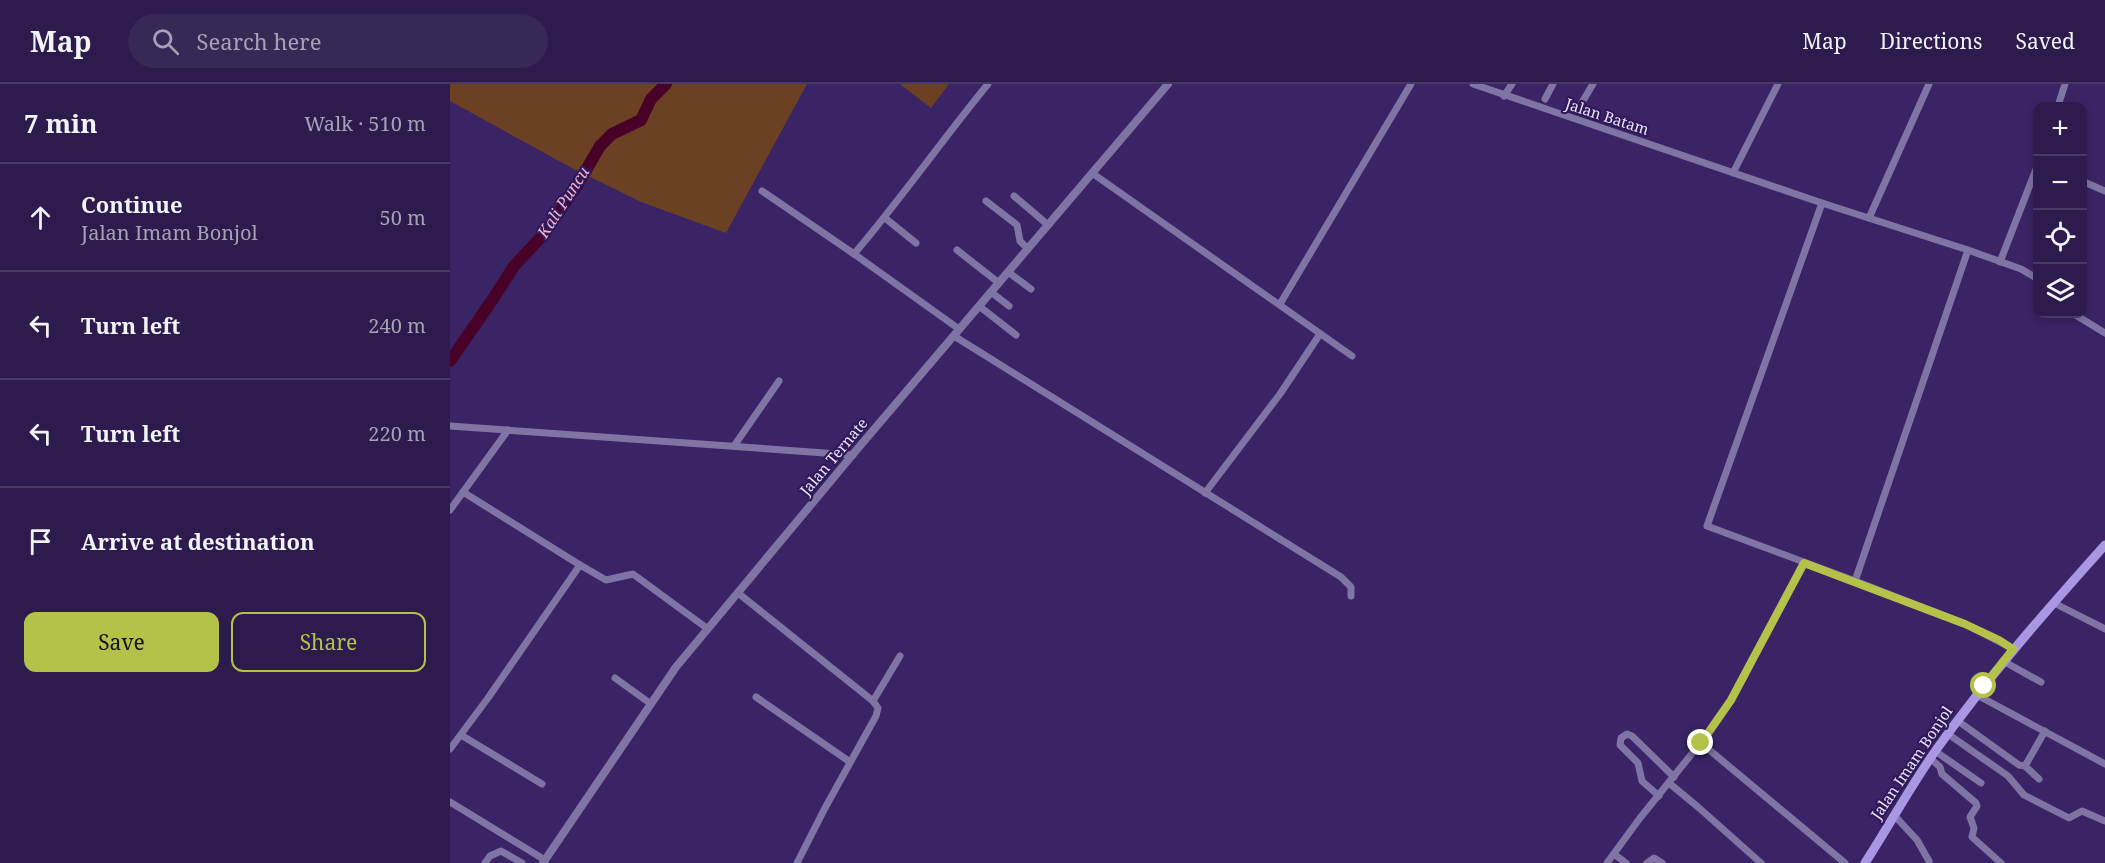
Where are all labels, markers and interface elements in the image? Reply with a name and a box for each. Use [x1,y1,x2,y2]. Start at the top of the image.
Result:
search box [128,14,548,68]
text: Map [30,22,92,60]
icon: search [149,25,182,58]
text: Search here [197,26,321,56]
text: Map [1802,27,1847,55]
text: Directions [1880,27,1982,55]
text: Saved [2015,27,2075,55]
street label: Jalan Batam [1562,93,1652,139]
map controls [2033,102,2087,318]
button: + [2033,102,2087,156]
text: 7 min [24,105,98,141]
text: Walk · 510 m [304,110,426,137]
button: − [2033,156,2087,210]
water label: Kali Puncu [531,162,594,243]
text: Continue [81,189,183,219]
icon: ahead [24,201,57,234]
text: 50 m [380,204,426,231]
button: locate [2033,210,2087,264]
text: Jalan Imam Bonjol [81,219,258,246]
button: layers [2033,264,2087,318]
icon: left [24,309,57,342]
text: Turn left [81,310,180,340]
text: 240 m [368,312,426,339]
street label: Jalan Ternate [794,413,872,500]
icon: left [24,417,57,450]
text: Turn left [81,418,180,448]
text: 220 m [368,420,426,447]
icon: arrive [24,525,57,558]
text: Arrive at destination [81,526,315,556]
button: Save [24,612,219,672]
button: Share [231,612,426,672]
route start [1970,672,1996,698]
street label: Jalan Imam Bonjol [1865,702,1957,824]
route end [1687,729,1713,755]

